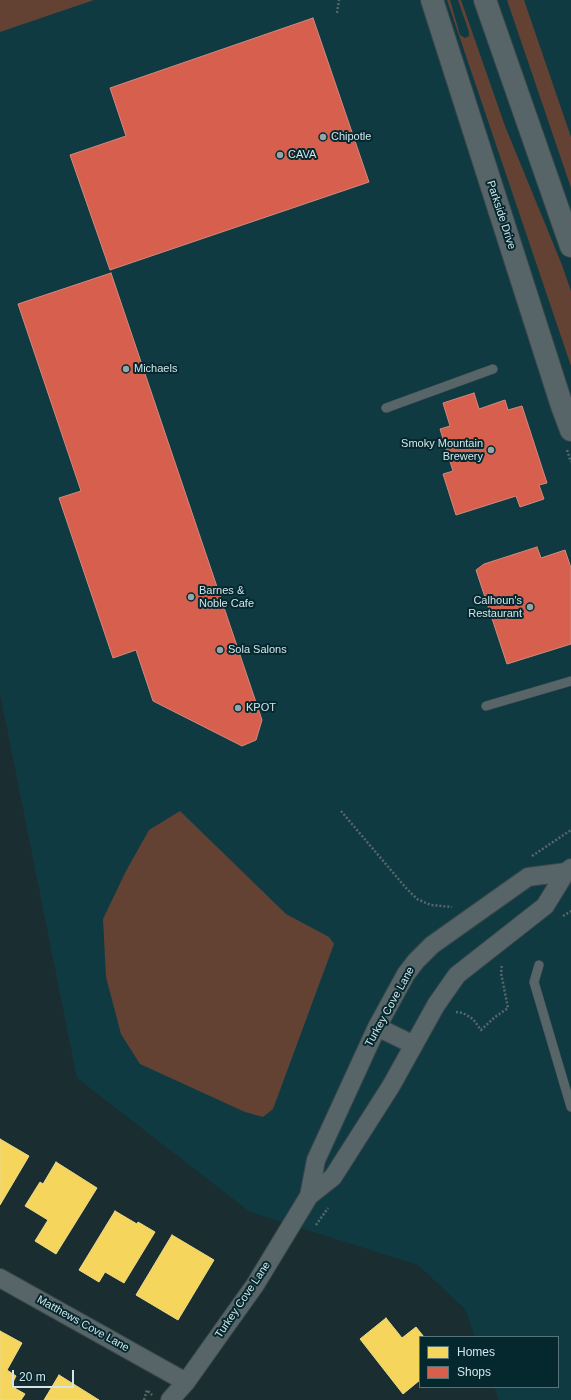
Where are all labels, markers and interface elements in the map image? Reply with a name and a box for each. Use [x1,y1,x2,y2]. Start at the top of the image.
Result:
place label: Chipotle [331,130,371,144]
marker: Chipotle [318,132,328,142]
place label: CAVA [288,148,316,162]
marker: CAVA [275,150,285,160]
street label: Parkside Drive [484,179,518,251]
place label: Michaels [134,362,177,376]
marker: Michaels [121,364,131,374]
place label: Smoky Mountain Brewery [401,437,483,463]
marker: Smoky Mountain Brewery [486,445,496,455]
place label: Barnes & Noble Cafe [199,584,254,610]
marker: Barnes & Noble Cafe [186,592,196,602]
place label: Calhoun's Restaurant [468,594,522,620]
marker: Calhoun's Restaurant [525,602,535,612]
place label: Sola Salons [228,643,287,657]
marker: Sola Salons [215,645,225,655]
place label: KPOT [246,701,276,715]
marker: KPOT [233,703,243,713]
street label: Turkey Cove Lane [363,965,417,1049]
street label: Turkey Cove Lane [213,1259,273,1341]
street label: Matthews Cove Lane [35,1293,131,1355]
legend [419,1336,559,1388]
text: Homes [457,1345,495,1359]
scale bar [14,1362,76,1388]
text: Shops [457,1365,491,1379]
text: 20 m [19,1370,46,1384]

